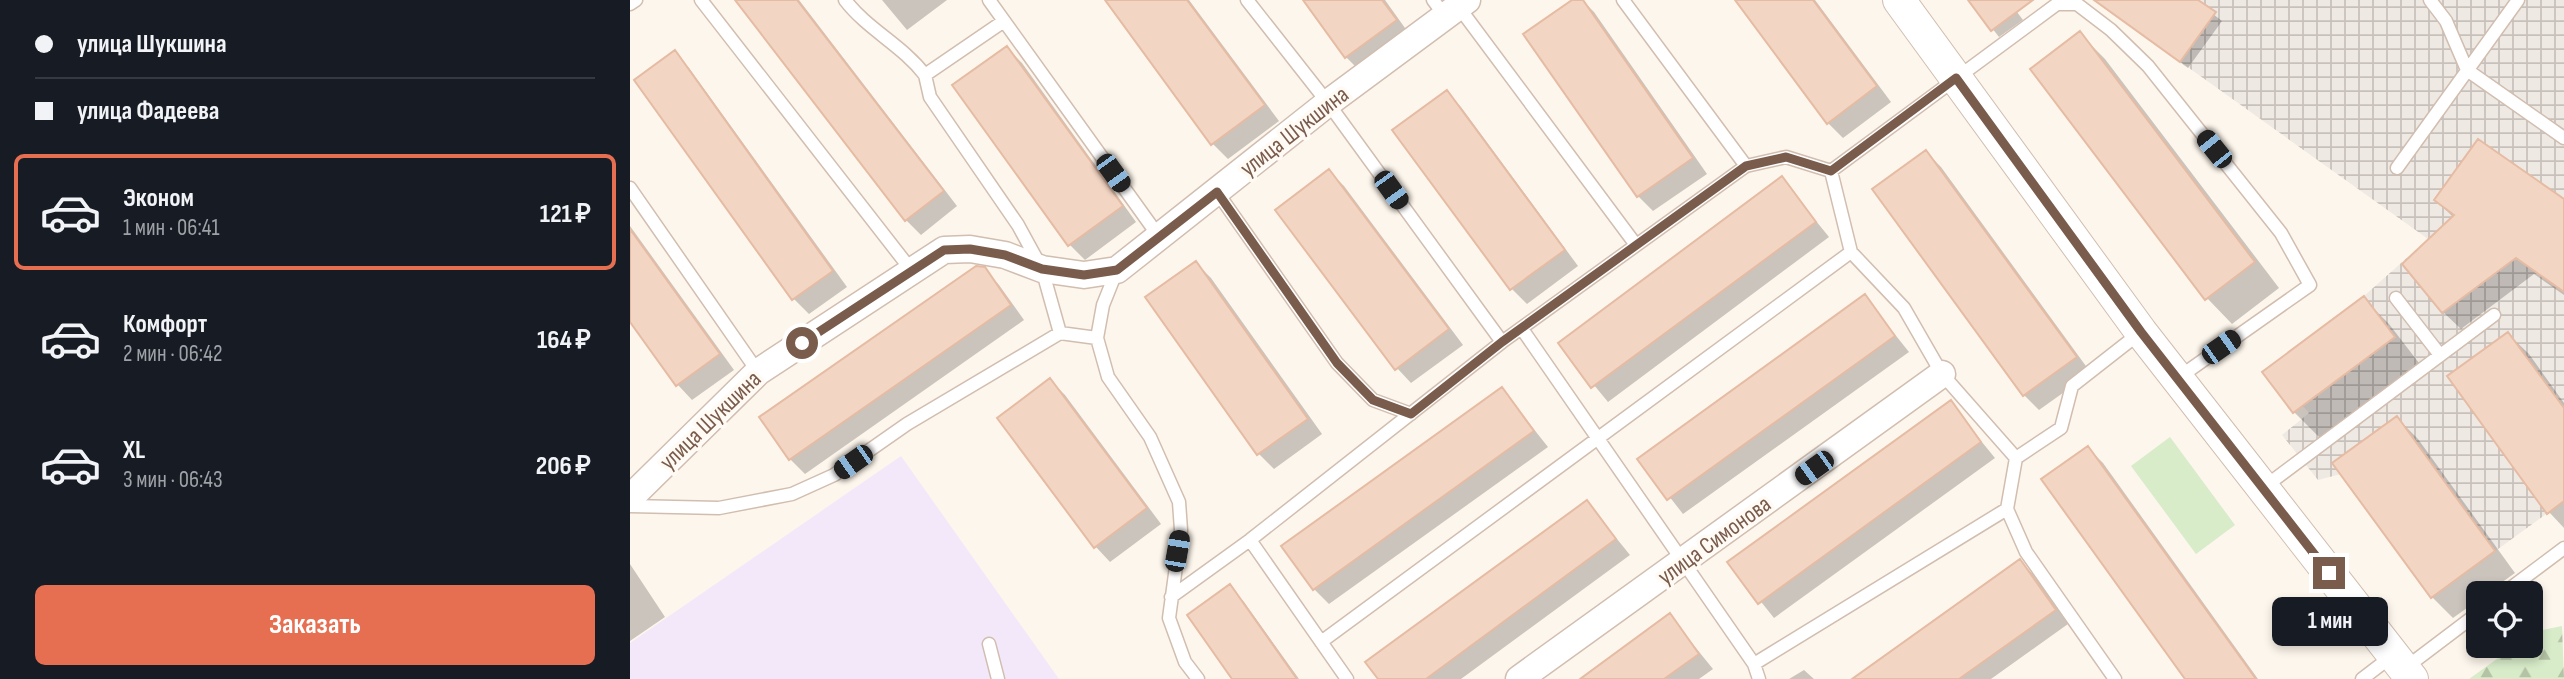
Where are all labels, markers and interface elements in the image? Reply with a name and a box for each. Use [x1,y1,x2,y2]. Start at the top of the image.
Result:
text: улица Шукшина [77,29,227,60]
street label: улица Шукшина [1234,80,1354,183]
text: улица Фадеева [77,96,219,127]
car [2193,126,2236,172]
car [1093,150,1134,196]
car [1371,167,1412,213]
icon: car [39,181,102,244]
text: Эконом [123,183,194,214]
text: 121 ₽ [540,199,591,230]
text: 1 мин · 06:41 [123,214,219,242]
icon: car [39,307,102,370]
text: Комфорт [123,309,207,340]
text: 164 ₽ [537,325,591,356]
car [2198,326,2245,368]
route start [786,327,818,359]
text: 2 мин · 06:42 [123,340,222,368]
street label: улица Шукшина [653,365,767,476]
icon: car [39,433,102,496]
text: XL [123,435,145,466]
car [830,441,877,483]
car [1791,447,1838,489]
text: 206 ₽ [536,451,591,482]
text: 3 мин · 06:43 [123,466,223,494]
street label: улица Симонова [1652,490,1777,591]
car [1164,528,1191,574]
route end [2313,557,2345,589]
map controls [2466,581,2543,658]
button: locate [2466,581,2543,658]
button: Заказать [35,585,595,665]
callout: 1 мин [2271,598,2387,646]
text: 1 мин [2308,607,2352,635]

